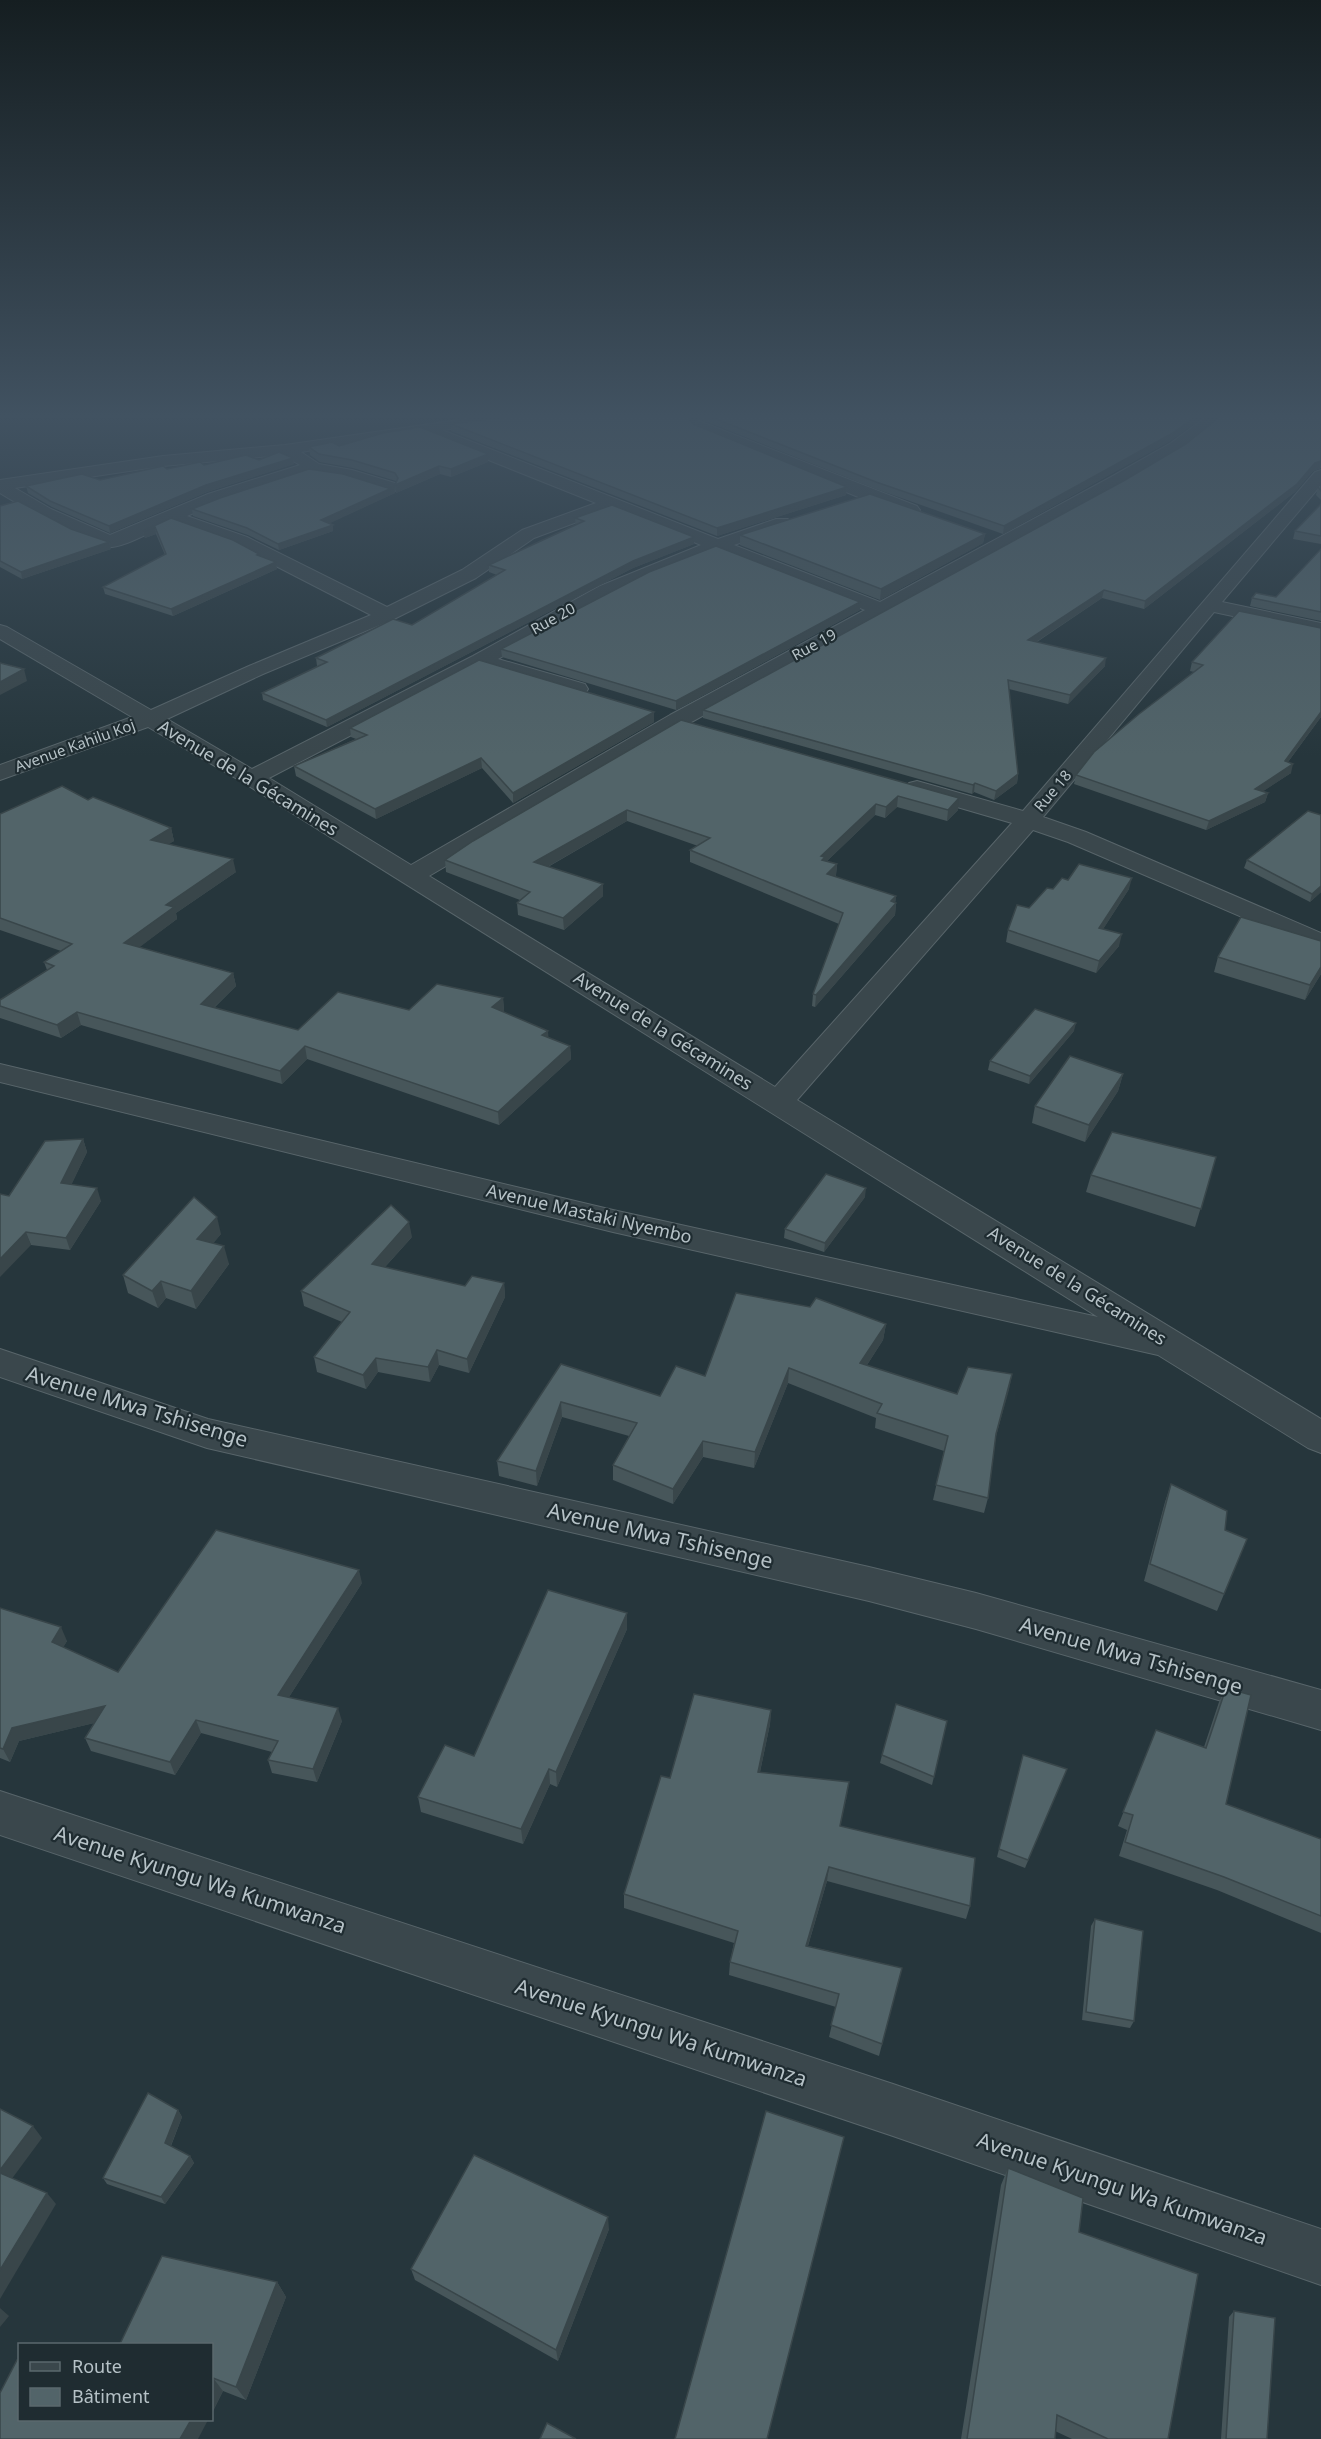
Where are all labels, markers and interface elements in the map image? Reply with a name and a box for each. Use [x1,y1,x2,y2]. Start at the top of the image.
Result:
street label: Rue 20 [527,598,578,639]
street label: Rue 19 [788,624,839,665]
street label: Avenue Kahilu Koj [12,714,138,776]
street label: Avenue de la Gécamines [154,714,343,841]
street label: Rue 18 [1029,765,1075,815]
street label: Avenue de la Gécamines [570,965,757,1095]
street label: Avenue Mastaki Nyembo [484,1178,694,1248]
street label: Avenue de la Gécamines [984,1220,1171,1350]
street label: Avenue Mwa Tshisenge [23,1359,252,1453]
street label: Avenue Mwa Tshisenge [545,1495,776,1575]
street label: Avenue Mwa Tshisenge [1017,1610,1246,1700]
street label: Avenue Kyungu Wa Kumwanza [51,1819,350,1940]
street label: Avenue Kyungu Wa Kumwanza [512,1972,811,2093]
street label: Avenue Kyungu Wa Kumwanza [974,2125,1271,2251]
legend [18,2343,213,2421]
text: Route [72,2354,122,2378]
text: Bâtiment [72,2384,150,2408]

